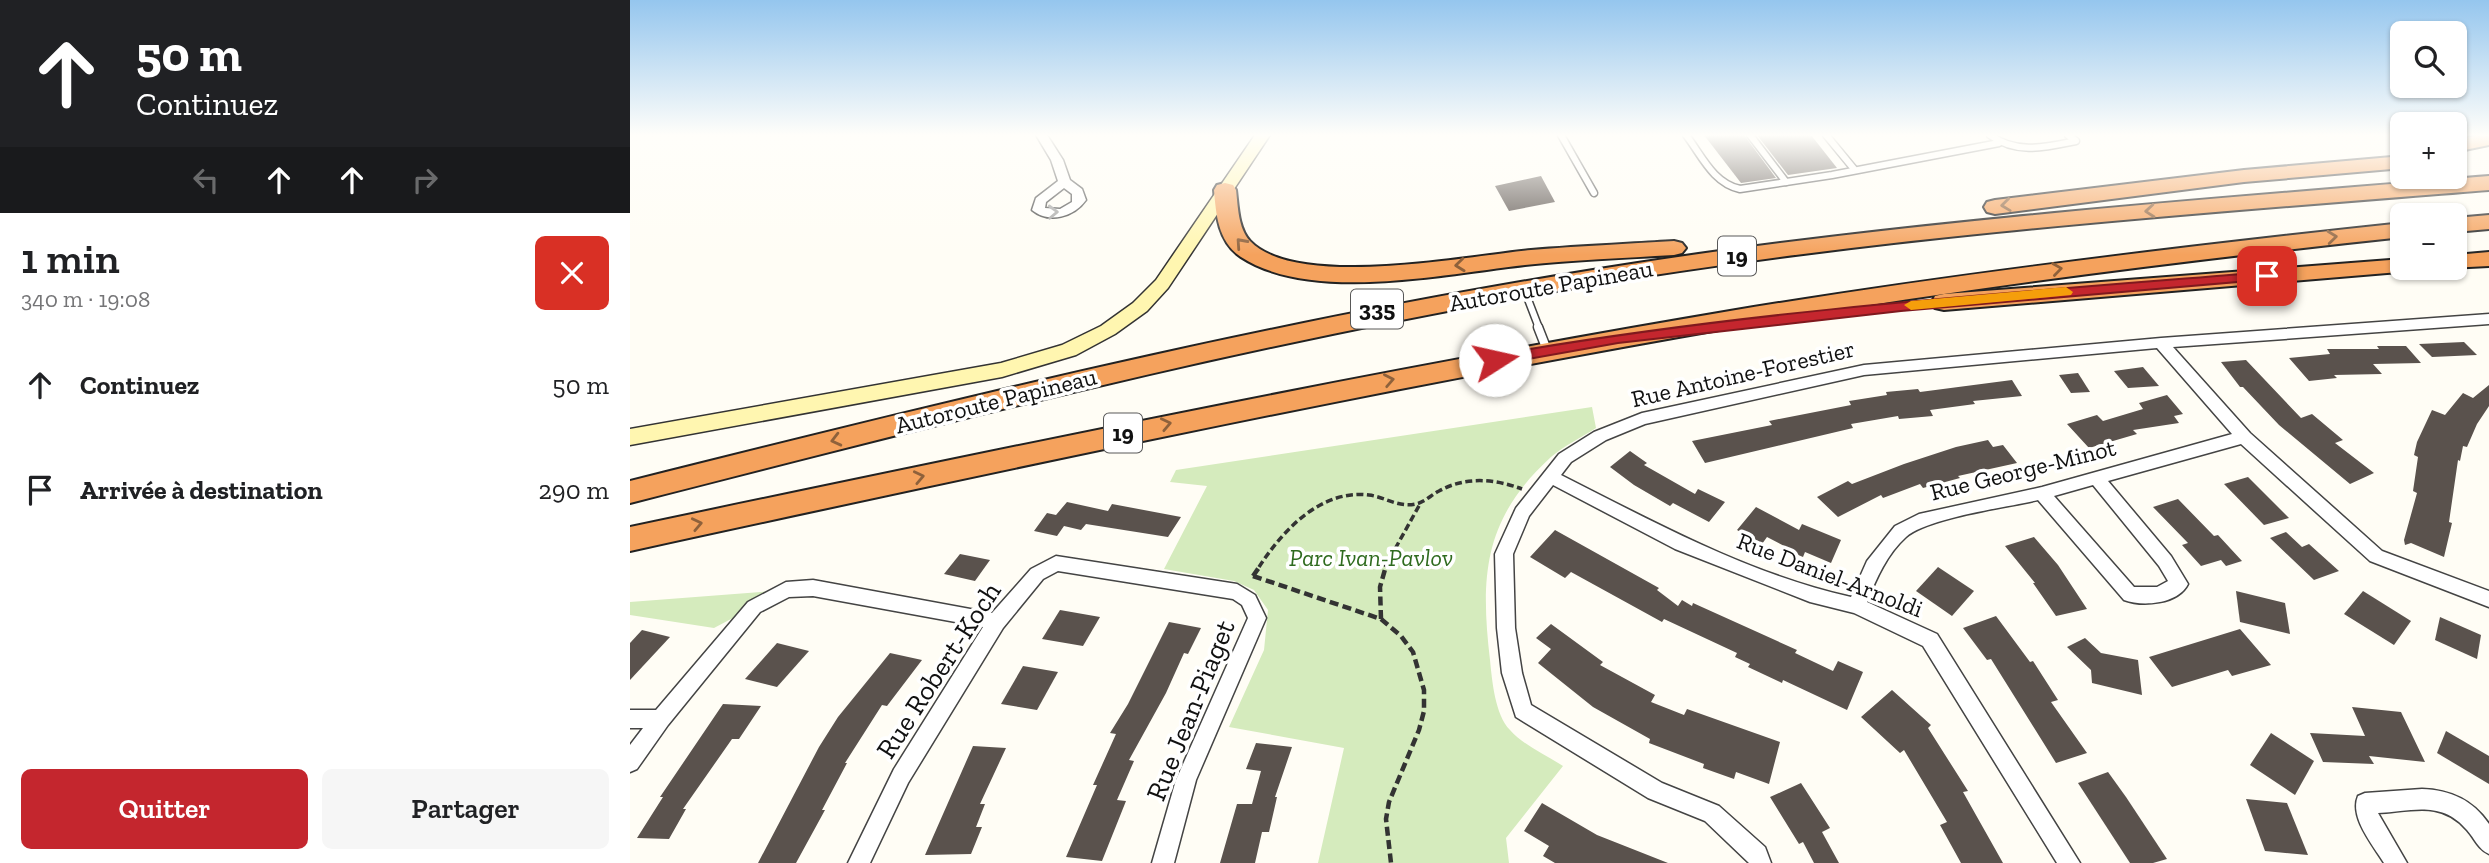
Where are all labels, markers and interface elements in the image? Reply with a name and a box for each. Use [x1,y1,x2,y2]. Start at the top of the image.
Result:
map controls [2390,21,2467,280]
button: search [2390,21,2467,98]
text: 50 m [136,25,242,84]
icon: ahead [21,28,112,119]
text: Continuez [136,85,278,123]
button: + [2390,112,2467,189]
icon: left [187,161,225,199]
icon: ahead [260,161,298,199]
icon: ahead [333,161,371,199]
icon: right [406,161,444,199]
one-way arrow [2000,198,2012,213]
one-way arrow [2145,203,2156,218]
button: − [2390,203,2467,280]
one-way arrow [1048,204,1059,220]
one-way arrow [2327,230,2338,245]
text: 1 min [21,233,120,284]
button: close [535,236,609,310]
road number: 19 [1718,236,1756,276]
one-way arrow [1237,238,1249,251]
pin [2237,246,2297,306]
street label: Autoroute Papineau [1447,253,1656,318]
one-way arrow [1454,257,1465,272]
icon: arrive [2248,257,2286,295]
one-way arrow [2051,261,2063,276]
text: 340 m · 19:08 [21,285,150,313]
road number: 335 [1351,290,1403,328]
position arrow [1458,323,1532,397]
street label: Rue Antoine-Forestier [1628,334,1857,413]
street label: Autoroute Papineau [892,361,1100,440]
icon: ahead [21,366,59,404]
text: Continuez [80,369,199,401]
text: 50 m [552,369,609,401]
one-way arrow [1383,373,1395,388]
road number: 19 [1104,414,1142,452]
one-way arrow [1160,418,1172,433]
one-way arrow [830,432,842,446]
street label: Rue George-Minot [1927,432,2119,507]
one-way arrow [913,470,925,485]
icon: arrive [21,471,59,509]
text: Arrivée à destination [80,474,323,506]
text: 290 m [538,474,609,506]
one-way arrow [691,518,703,533]
street label: Rue Daniel-Arnoldi [1733,526,1927,623]
park label: Parc Ivan-Pavlov [1289,543,1453,572]
street label: Rue Robert-Koch [869,576,1008,765]
street label: Rue Jean-Piaget [1139,615,1242,805]
button: Quitter [21,769,308,849]
button: Partager [322,769,609,849]

